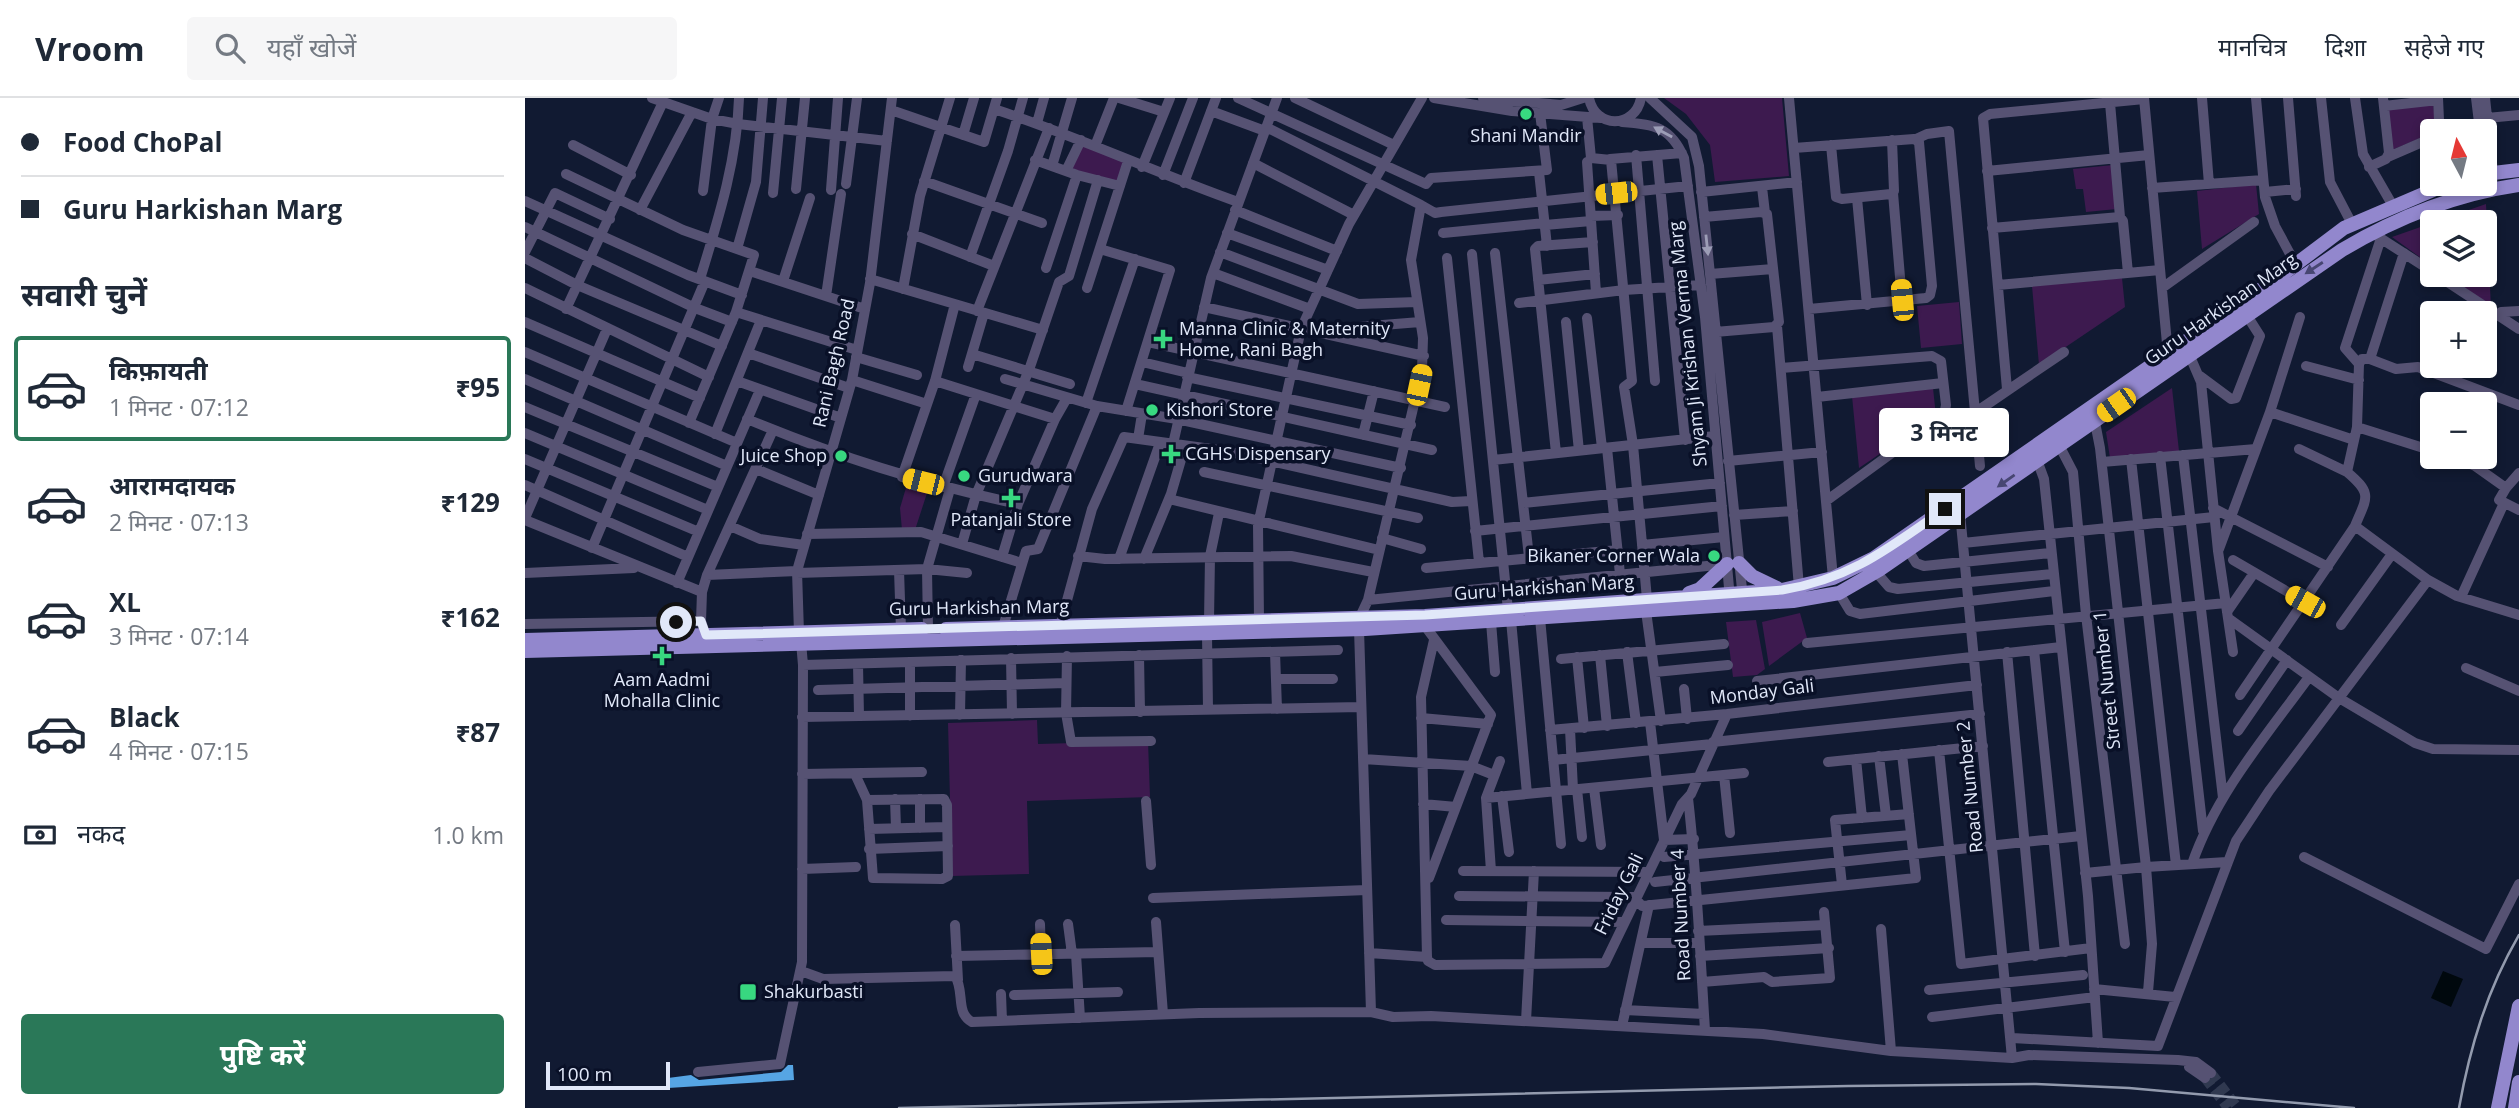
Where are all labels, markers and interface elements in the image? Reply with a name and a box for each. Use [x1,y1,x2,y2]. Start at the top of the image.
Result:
search box [187,17,677,80]
text: Vroom [35,26,145,71]
icon: search [211,29,249,67]
text: यहाँ खोजें [267,29,356,65]
text: मानचित्र [2218,30,2287,63]
text: दिशा [2325,30,2366,63]
text: सहेजे गए [2404,30,2484,63]
marker: Shani Mandir [1518,106,1534,122]
north arrow [2420,119,2497,196]
map controls [2420,119,2497,469]
place label: Shani Mandir [1470,123,1582,147]
text: Food ChoPal [63,124,222,160]
one-way arrow [1653,127,1673,139]
car [1595,180,1638,206]
text: Guru Harkishan Marg [63,191,342,227]
button: layers [2420,210,2497,287]
street label: Shyam Ji Krishan Verma Marg [1662,220,1712,468]
one-way arrow [1702,234,1713,256]
street label: Guru Harkishan Marg [2140,246,2301,370]
one-way arrow [2305,261,2323,275]
text: सवारी चुनें [21,272,147,315]
car [1890,278,1915,322]
street label: Rani Bagh Road [807,296,860,430]
button: + [2420,301,2497,378]
place label: Manna Clinic & Maternity Home, Rani Bagh [1179,316,1391,361]
marker: Manna Clinic & Maternity Home, Rani Bagh [1153,329,1173,349]
text: किफ़ायती [109,352,208,388]
icon: car [25,357,88,420]
car [1405,362,1434,408]
text: ₹95 [455,369,500,405]
car [2093,384,2140,426]
text: 1 मिनट · 07:12 [109,391,249,423]
button: − [2420,392,2497,469]
place label: Kishori Store [1166,397,1273,421]
marker: Kishori Store [1144,402,1160,418]
callout: 3 मिनट [1880,408,2010,456]
text: 3 मिनट [1910,416,1978,448]
place label: CGHS Dispensary [1185,441,1332,465]
place label: Juice Shop [738,443,827,467]
marker: CGHS Dispensary [1163,446,1179,462]
marker: Juice Shop [833,448,849,464]
place label: Gurudwara [978,463,1073,487]
text: आरामदायक [109,467,235,503]
car [901,467,946,497]
marker: Gurudwara [956,468,972,484]
icon: car [25,472,88,535]
one-way arrow [1997,474,2015,488]
text: ₹129 [441,484,500,520]
marker: Patanjali Store [1003,490,1019,506]
route end [1929,493,1961,525]
text: 2 मिनट · 07:13 [109,506,249,538]
place label: Patanjali Store [950,507,1072,531]
place label: Bikaner Corner Wala [1527,543,1700,567]
marker: Bikaner Corner Wala [1706,548,1722,564]
street label: Guru Harkishan Marg [1453,569,1635,605]
car [2282,583,2329,621]
text: XL [109,584,141,620]
icon: car [25,587,88,650]
street label: Guru Harkishan Marg [889,593,1070,621]
text: ₹162 [441,599,500,635]
route start [660,606,692,638]
street label: Street Number 1 [2087,609,2125,751]
text: 3 मिनट · 07:14 [109,620,249,652]
marker: Aam Aadmi Mohalla Clinic [652,646,672,666]
place label: Aam Aadmi Mohalla Clinic [604,667,721,712]
street label: Monday Gali [1708,673,1815,709]
text: Black [109,699,180,735]
icon: car [25,702,88,765]
text: ₹87 [455,714,500,750]
street label: Road Number 2 [1950,720,1988,854]
text: 4 मिनट · 07:15 [109,735,249,767]
text: नकद [77,815,125,851]
icon: cash [21,816,59,854]
text: 1.0 km [432,819,504,851]
street label: Road Number 4 [1665,848,1695,982]
street label: Friday Gali [1588,849,1648,938]
car [1030,932,1053,976]
place label: Shakurbasti [764,979,863,1003]
marker: Shakurbasti [738,982,758,1002]
button: पुष्टि करें [21,1014,504,1094]
scale bar [546,1059,670,1091]
text: 100 m [557,1061,612,1087]

